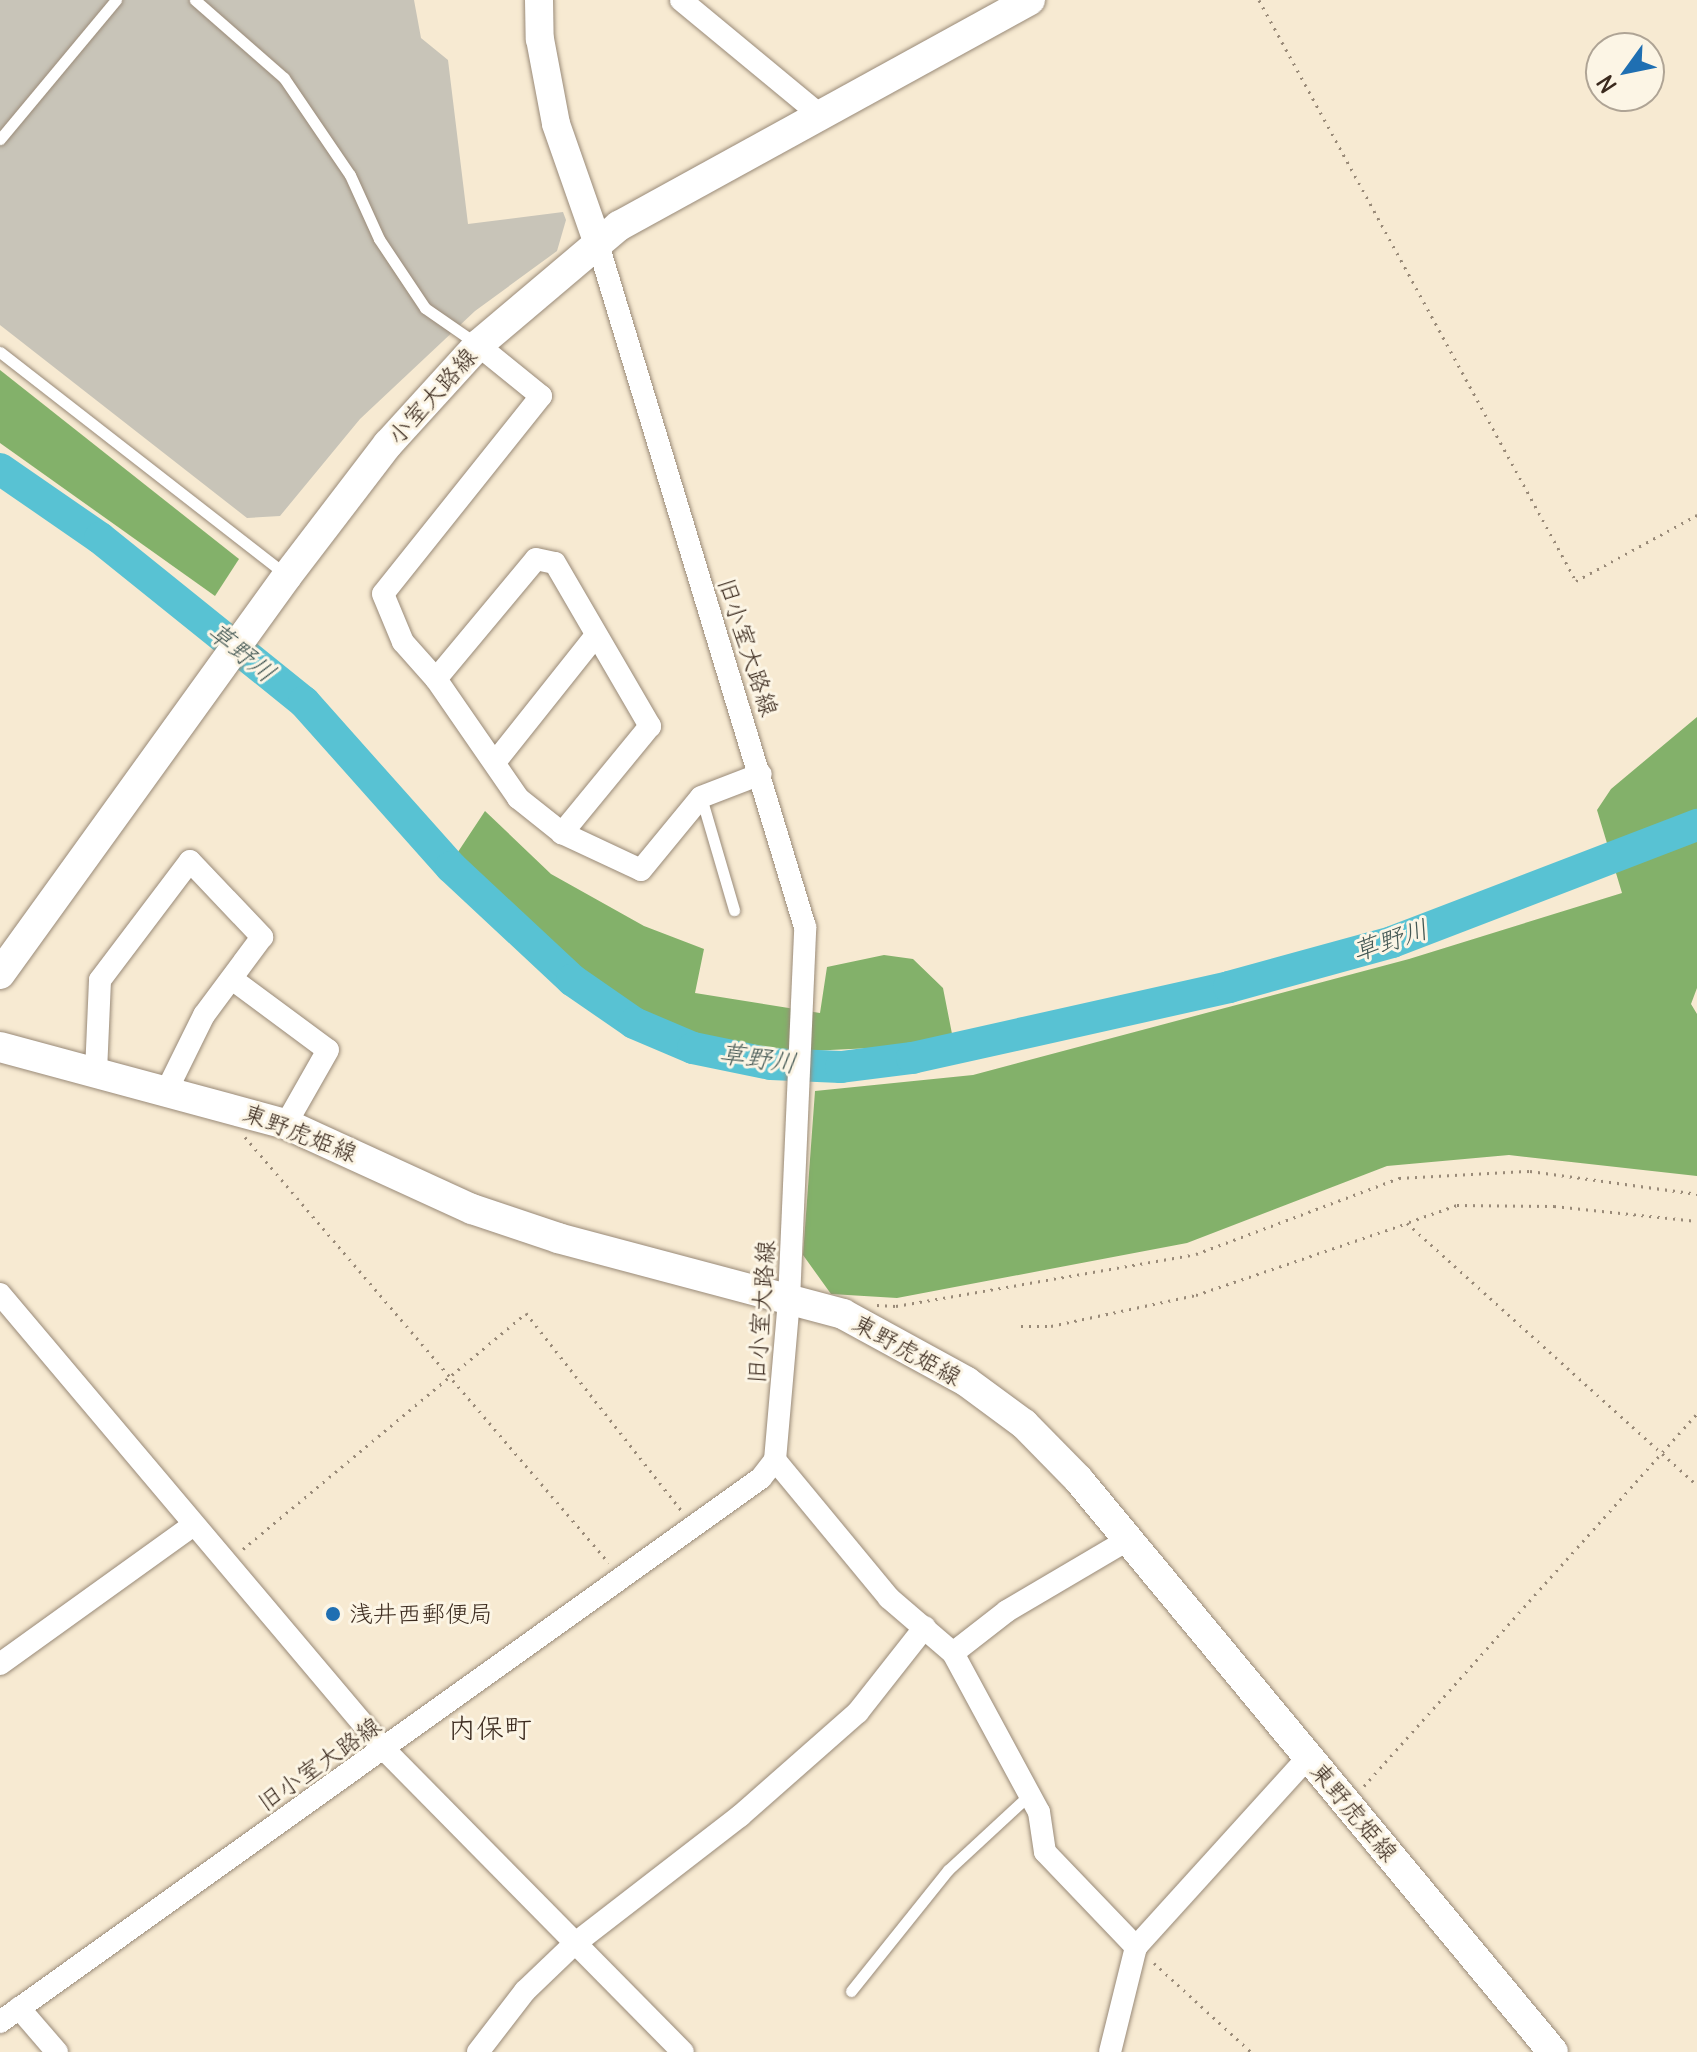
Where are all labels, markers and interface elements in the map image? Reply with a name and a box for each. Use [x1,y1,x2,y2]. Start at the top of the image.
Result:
north arrow [1585,32,1665,112]
text: N [1591,70,1622,98]
street label: 小室大路線 [381,342,483,450]
street label: 旧小室大路線 [712,574,784,720]
water label: 草野川 [202,615,282,689]
water label: 草野川 [1348,913,1432,967]
water label: 草野川 [717,1037,799,1079]
street label: 東野虎姫線 [239,1098,361,1168]
street label: 旧小室大路線 [742,1239,780,1385]
street label: 東野虎姫線 [848,1308,966,1392]
place label: 浅井西郵便局 [349,1600,493,1628]
marker: 浅井西郵便局 [324,1605,342,1623]
street label: 旧小室大路線 [252,1711,386,1817]
district label: 内保町 [448,1711,532,1745]
street label: 東野虎姫線 [1304,1757,1404,1867]

